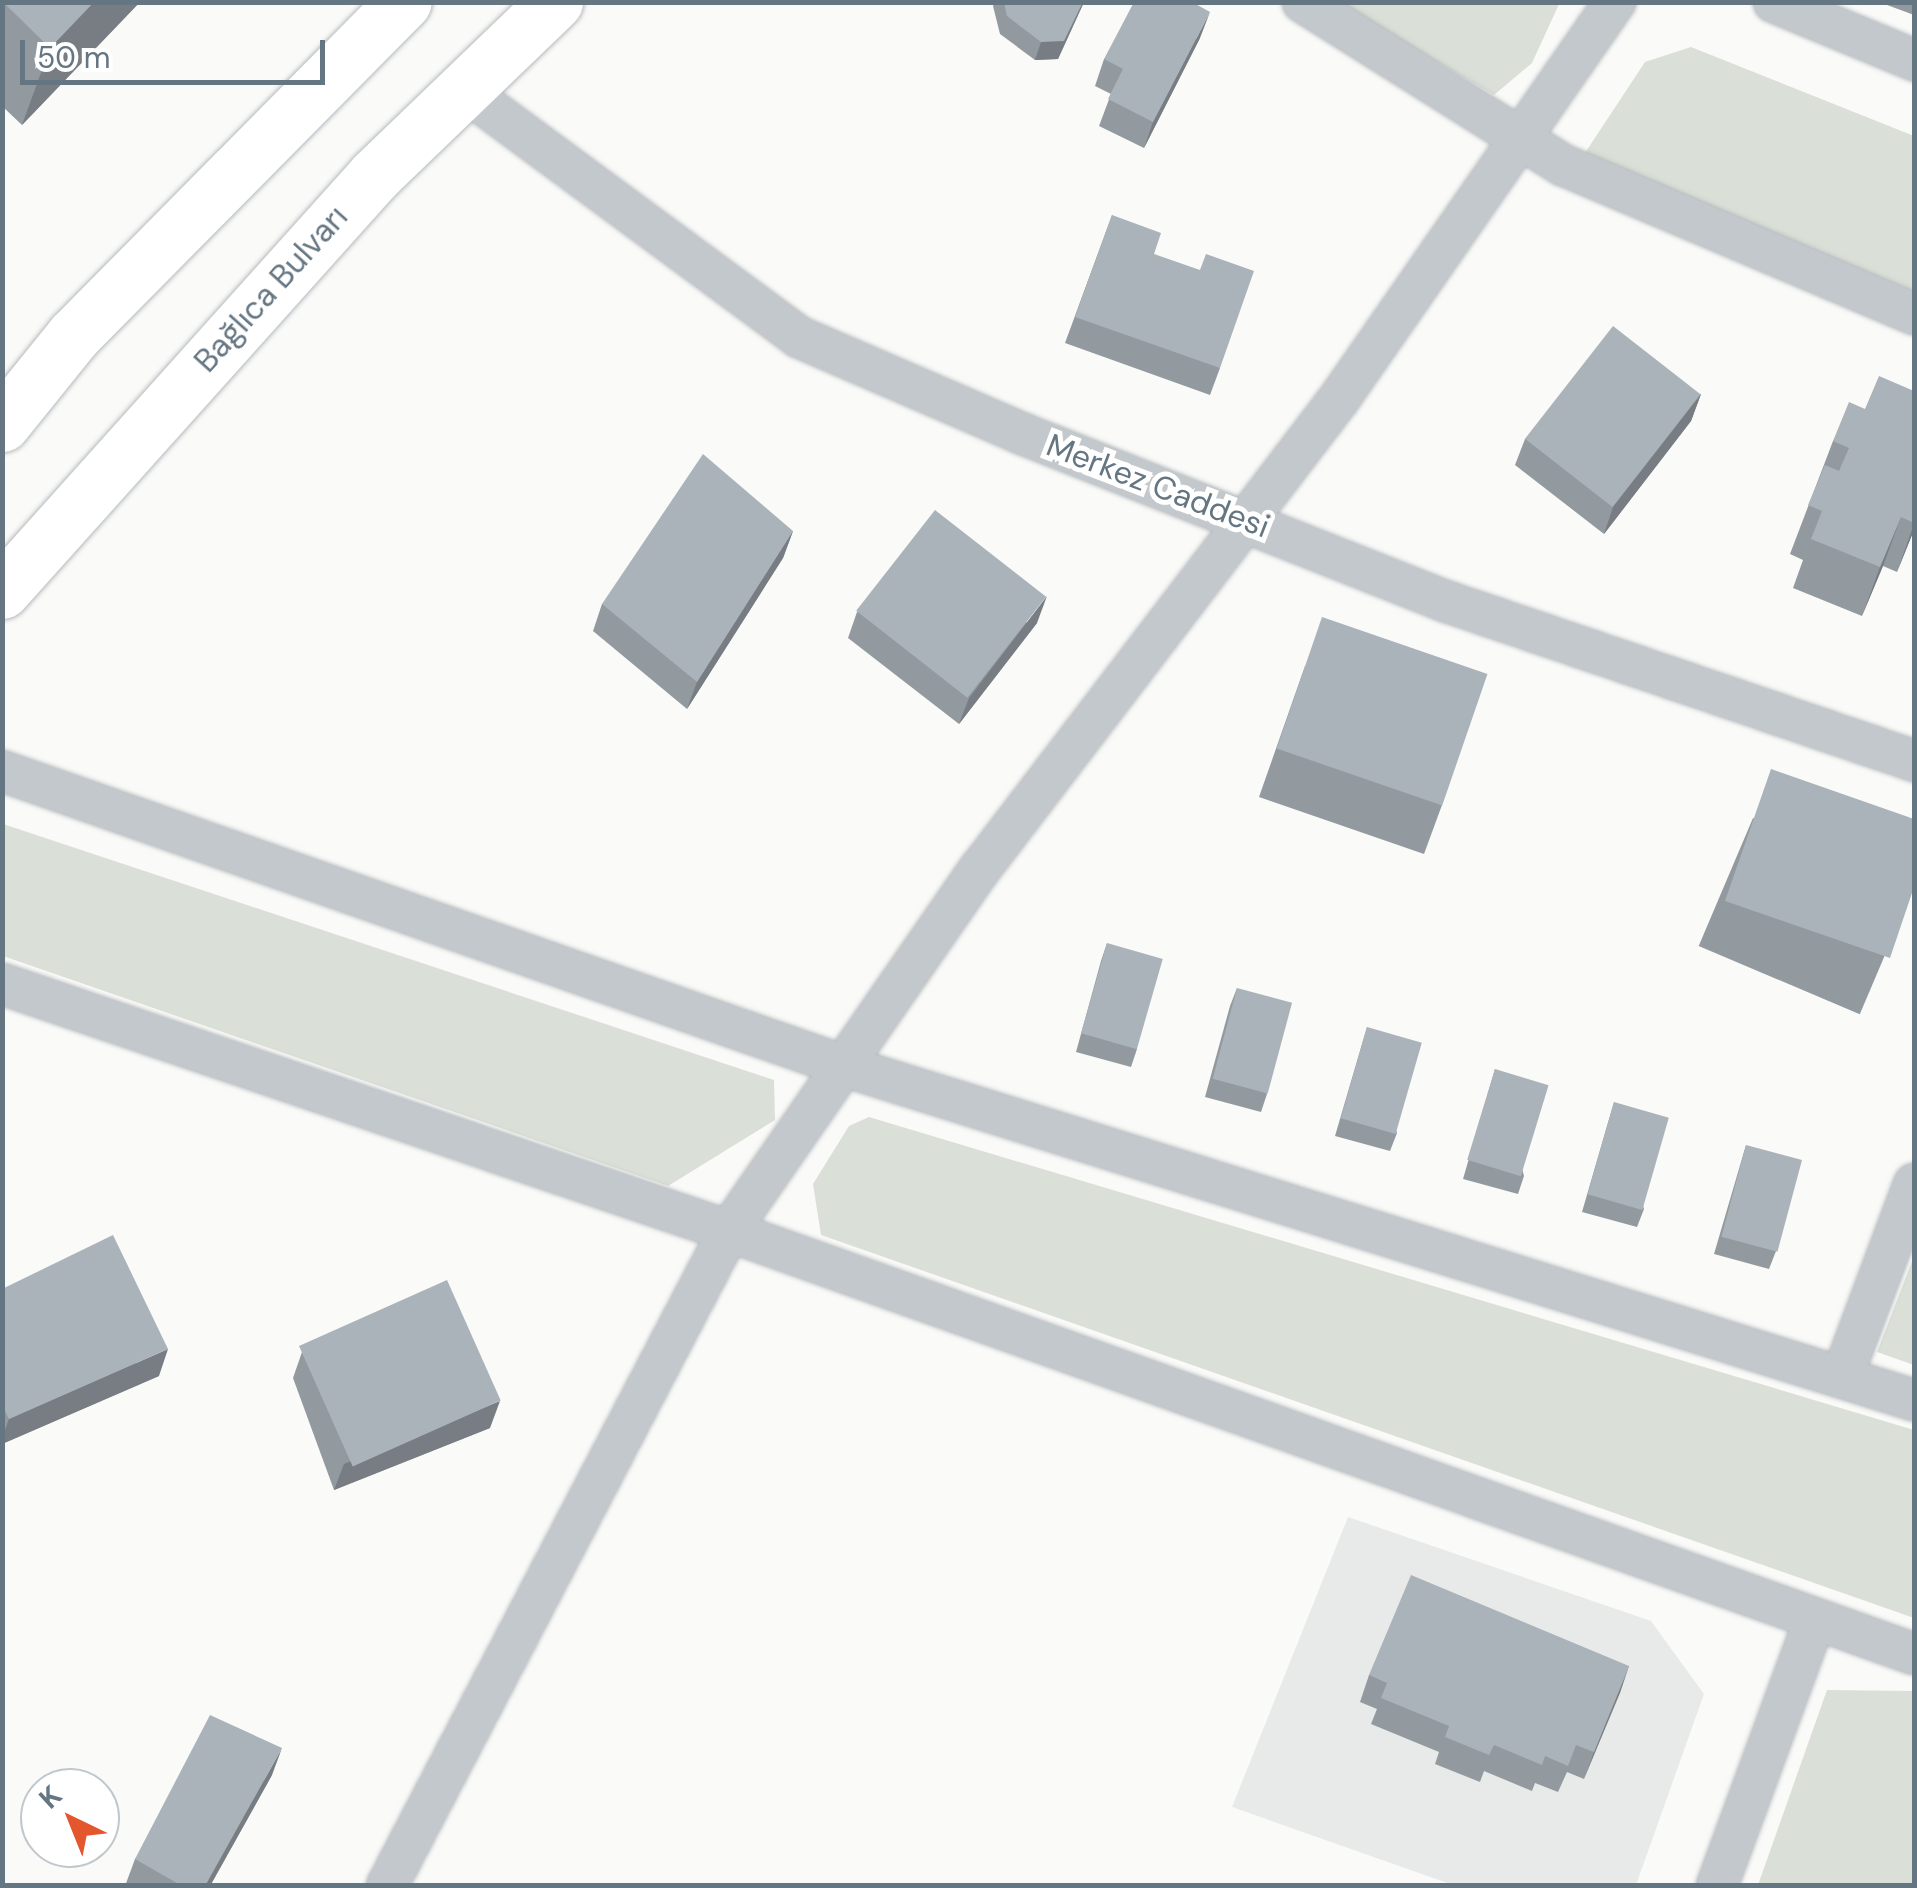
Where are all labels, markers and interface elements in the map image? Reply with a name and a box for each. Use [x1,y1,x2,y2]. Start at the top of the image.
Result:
scale bar [25,20,330,82]
text: 50 m [37,38,111,77]
street label: Bağlıca Bulvarı [186,198,356,380]
street label: Merkez Caddesi [1041,426,1275,546]
north arrow [20,1768,120,1868]
text: K [31,1777,70,1817]

